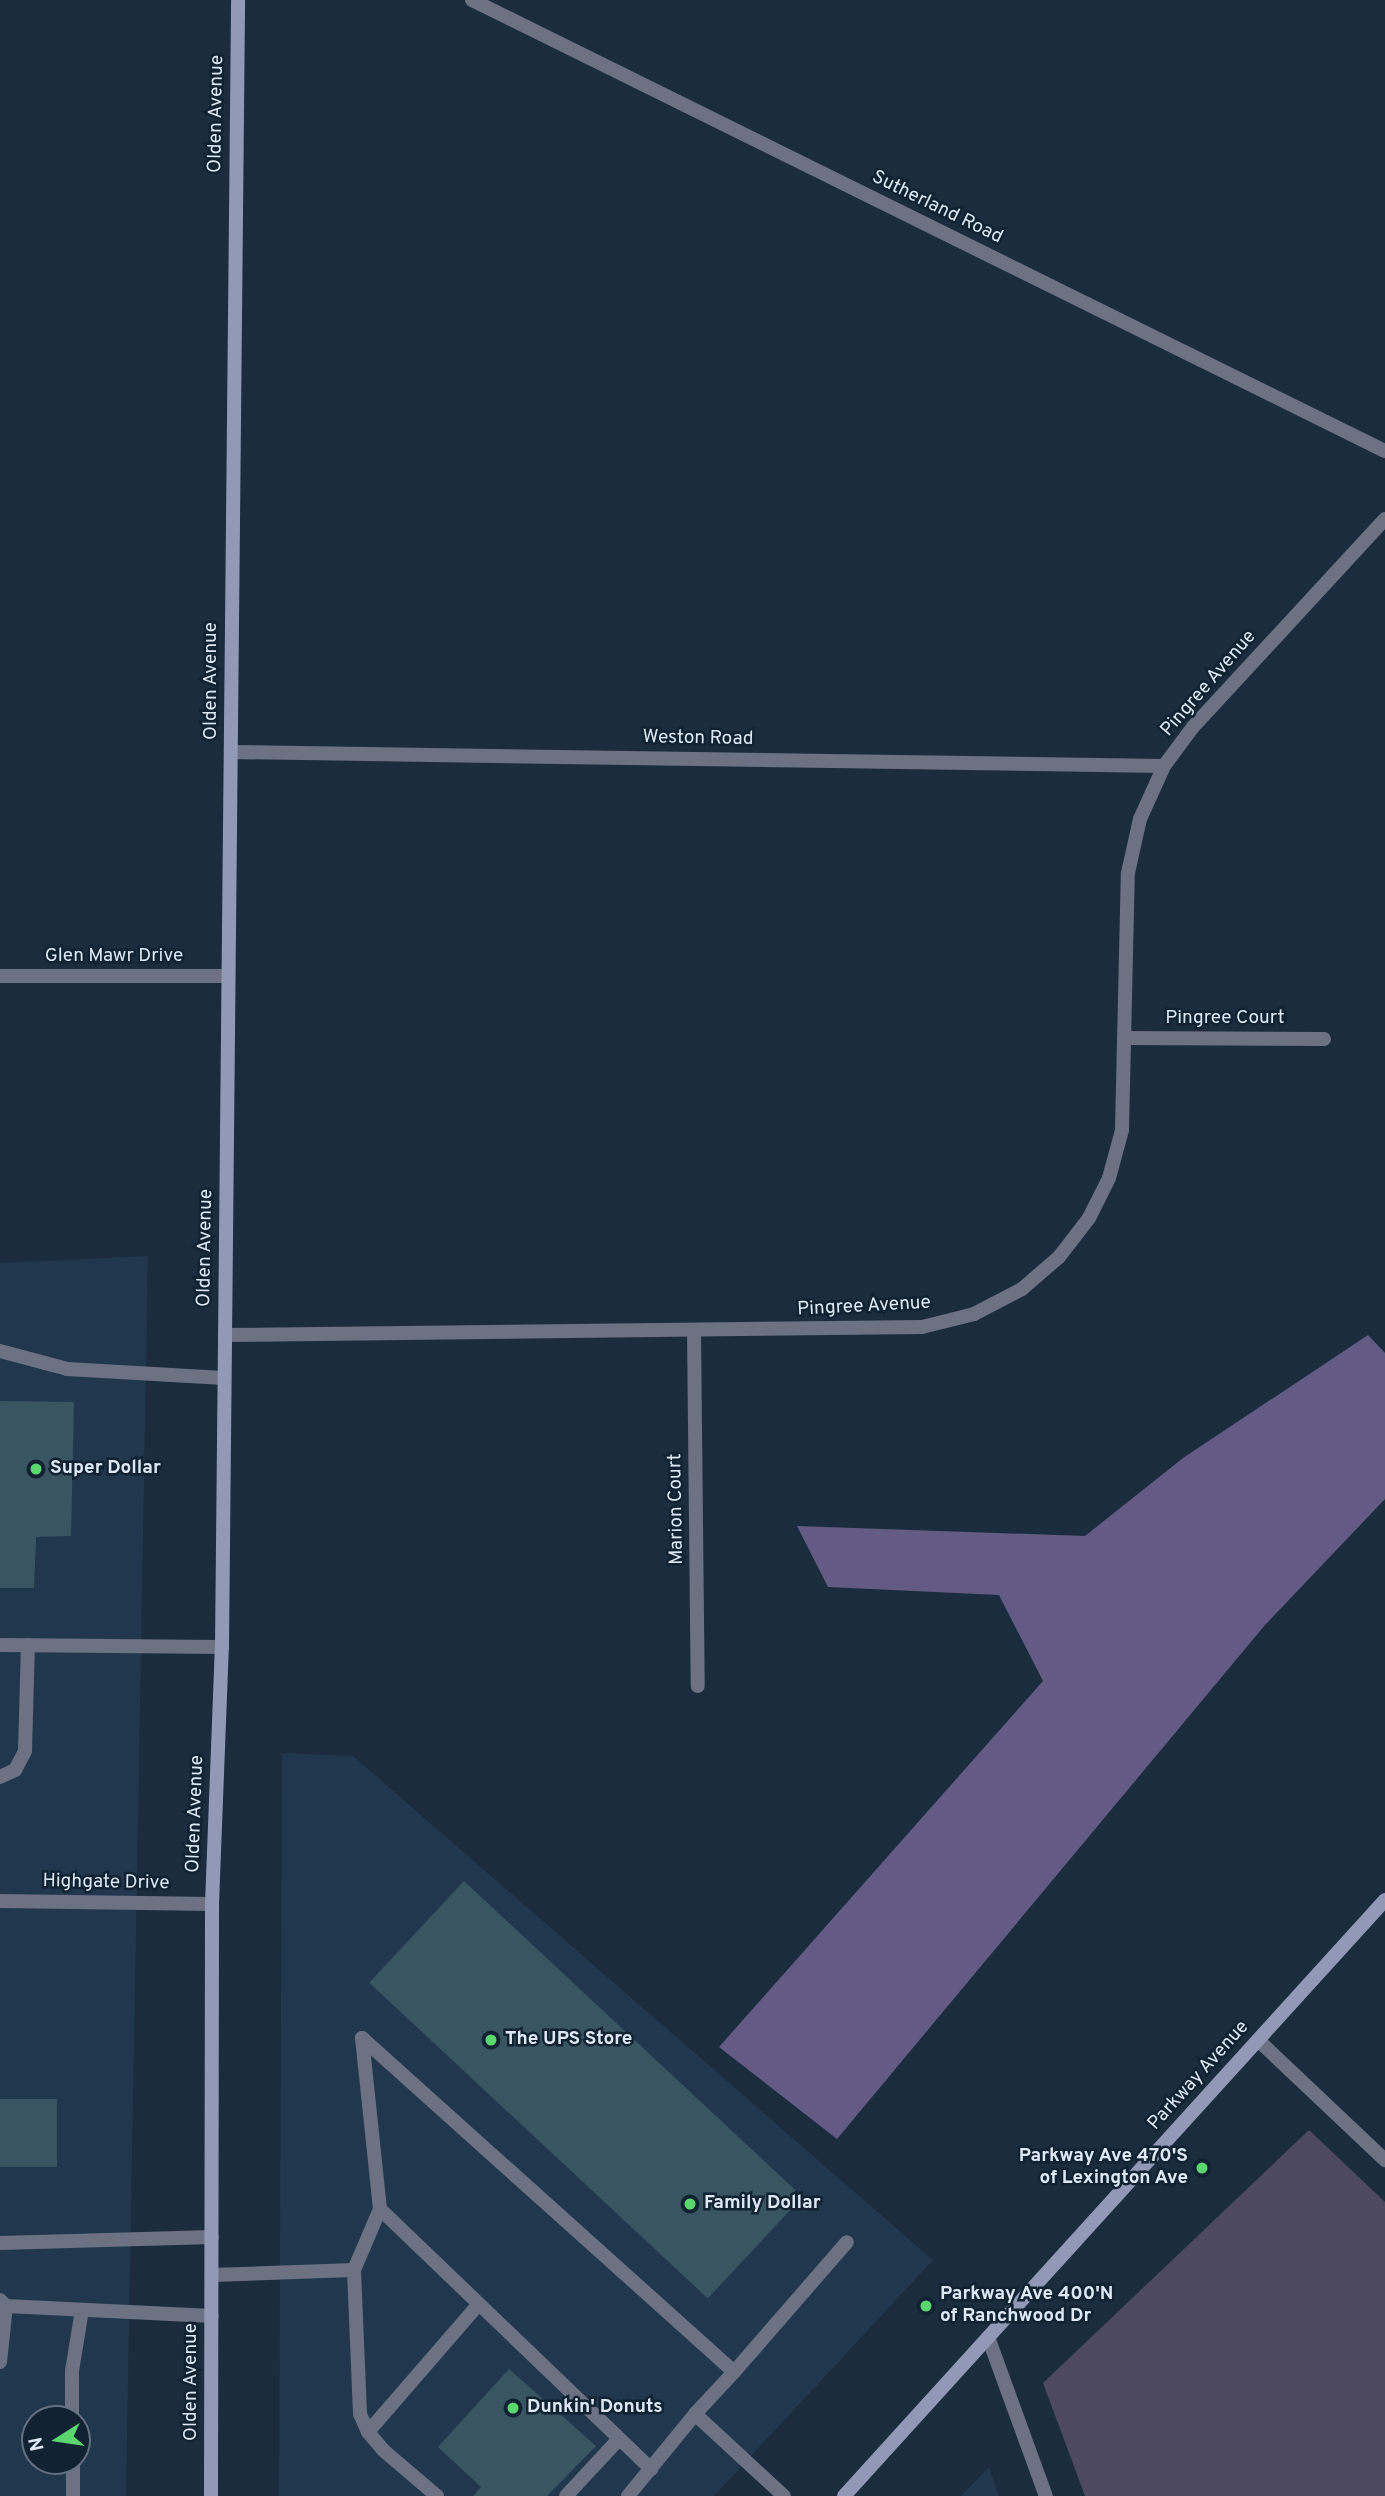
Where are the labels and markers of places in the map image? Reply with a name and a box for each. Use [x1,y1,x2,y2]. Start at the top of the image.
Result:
place label: Super Dollar [50,1458,161,1480]
marker: Super Dollar [28,1461,44,1477]
place label: The UPS Store [505,2029,632,2051]
marker: The UPS Store [483,2032,499,2048]
place label: Parkway Ave 470'S of Lexington Ave [1018,2146,1188,2190]
marker: Parkway Ave 470'S of Lexington Ave [1194,2160,1210,2176]
place label: Family Dollar [704,2193,821,2215]
marker: Family Dollar [682,2196,698,2212]
place label: Parkway Ave 400'N of Ranchwood Dr [940,2284,1114,2328]
marker: Parkway Ave 400'N of Ranchwood Dr [918,2298,934,2314]
place label: Dunkin' Donuts [527,2397,663,2419]
marker: Dunkin' Donuts [505,2400,521,2416]

